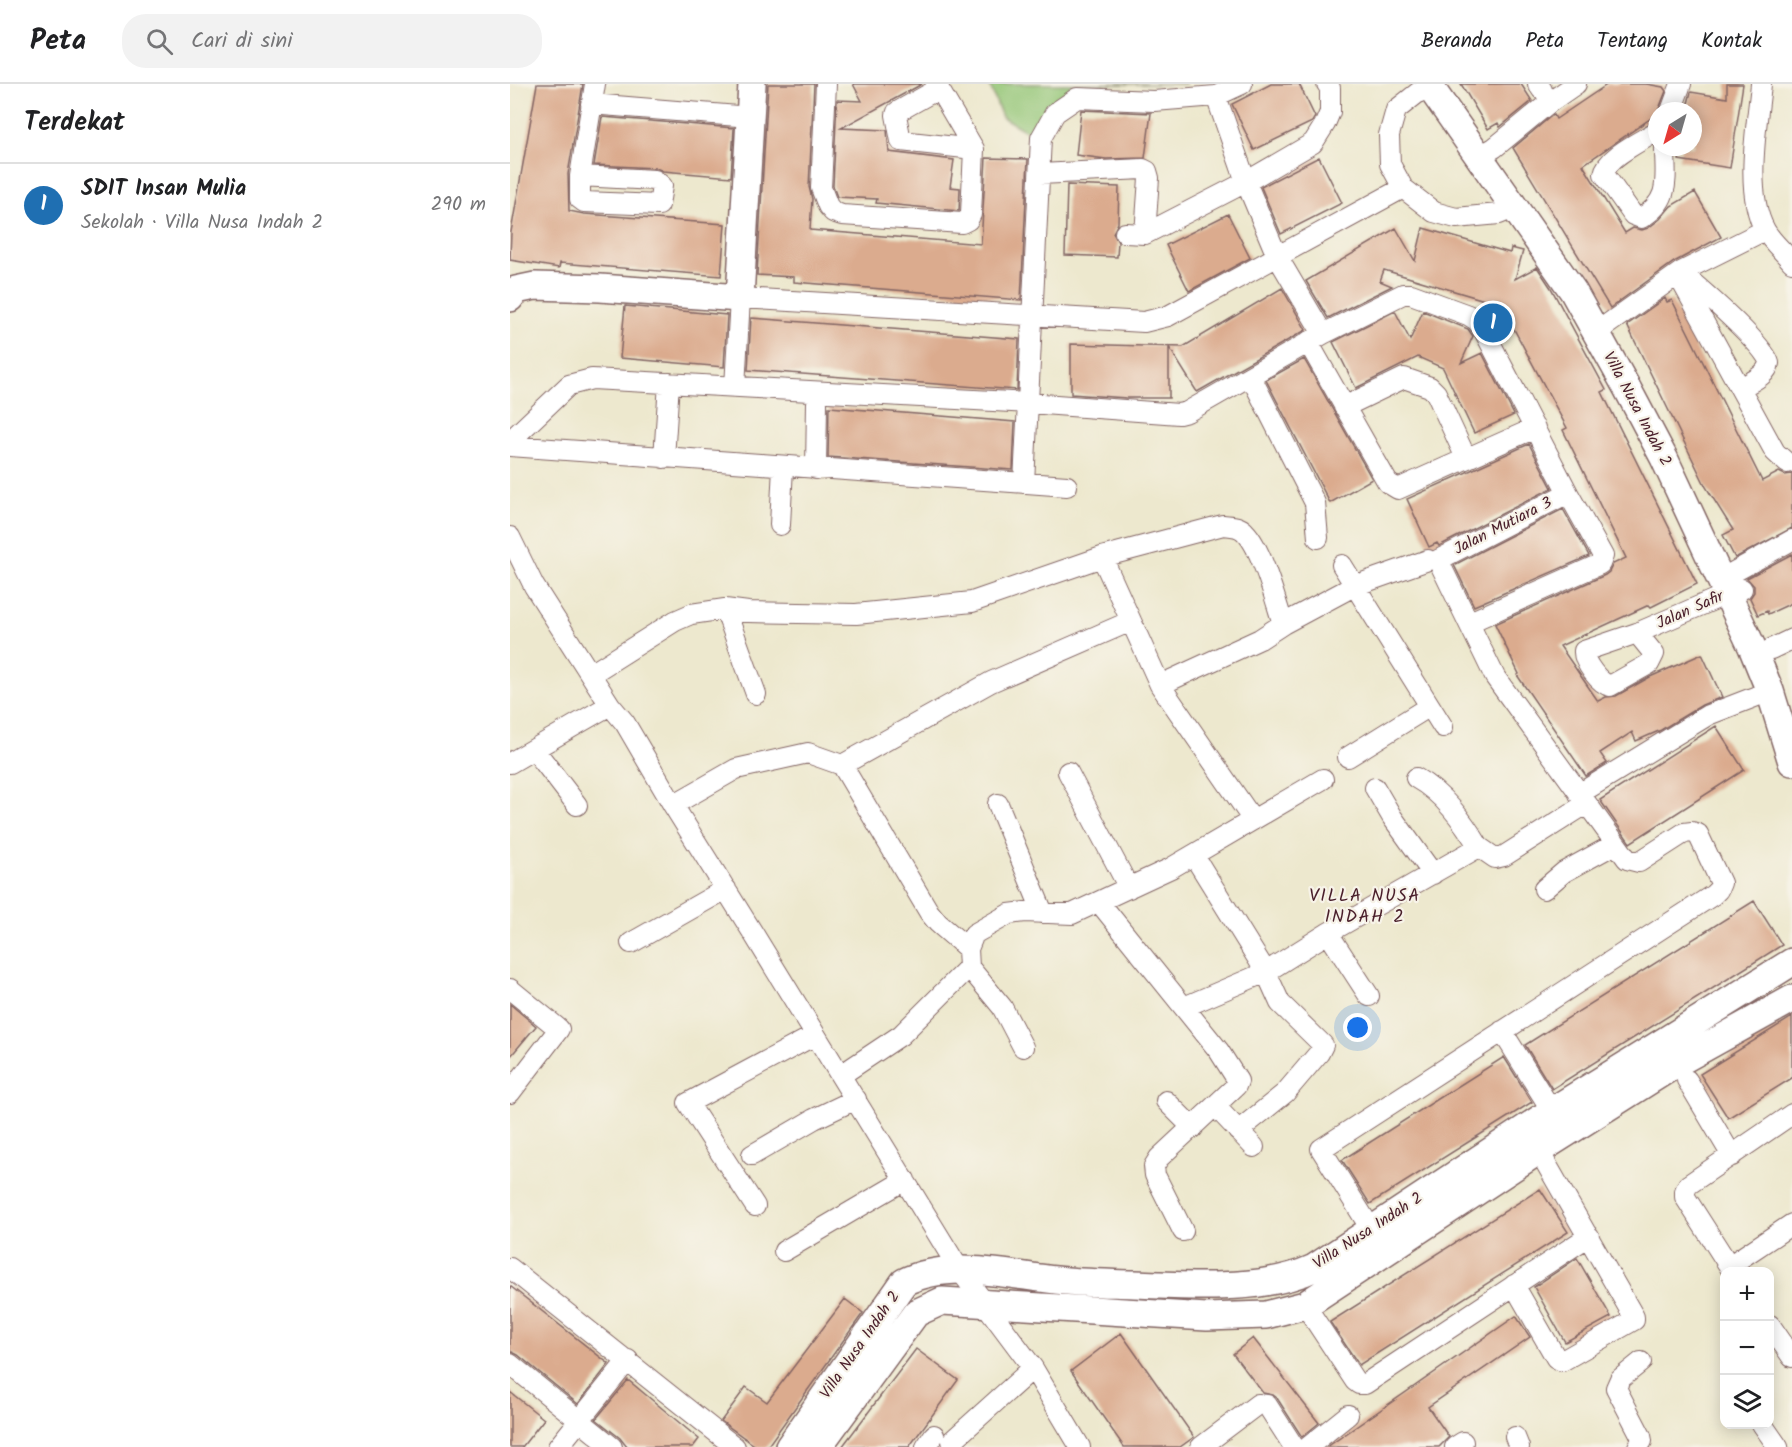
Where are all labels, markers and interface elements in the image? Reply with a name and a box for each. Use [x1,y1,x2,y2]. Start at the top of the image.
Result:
search box [122,14,542,68]
text: Peta [30,19,86,64]
text: Cari di sini [191,24,292,59]
icon: search [143,25,176,58]
text: Beranda [1421,25,1492,58]
text: Peta [1525,25,1564,58]
text: Tentang [1597,25,1668,58]
text: Kontak [1701,25,1762,58]
text: Terdekat [24,102,125,144]
north arrow [1648,102,1702,156]
text: SDIT Insan Mulia [81,172,246,207]
text: 1 [40,189,47,221]
text: 290 m [431,189,486,221]
text: Sekolah · Villa Nusa Indah 2 [81,207,323,239]
pin: 1 [1474,300,1512,346]
street label: Villa Nusa Indah 2 [1596,347,1678,471]
street label: Jalan Mutiara 3 [1449,490,1557,562]
street label: Jalan Safir [1652,583,1729,636]
district label: VILLA NUSA INDAH 2 [1309,882,1421,932]
your location [1343,1013,1372,1042]
street label: Villa Nusa Indah 2 [1308,1186,1428,1276]
map controls [1720,1267,1774,1429]
button: + [1720,1267,1774,1321]
street label: Villa Nusa Indah 2 [813,1286,907,1404]
button: − [1720,1321,1774,1375]
button: layers [1720,1375,1774,1429]

